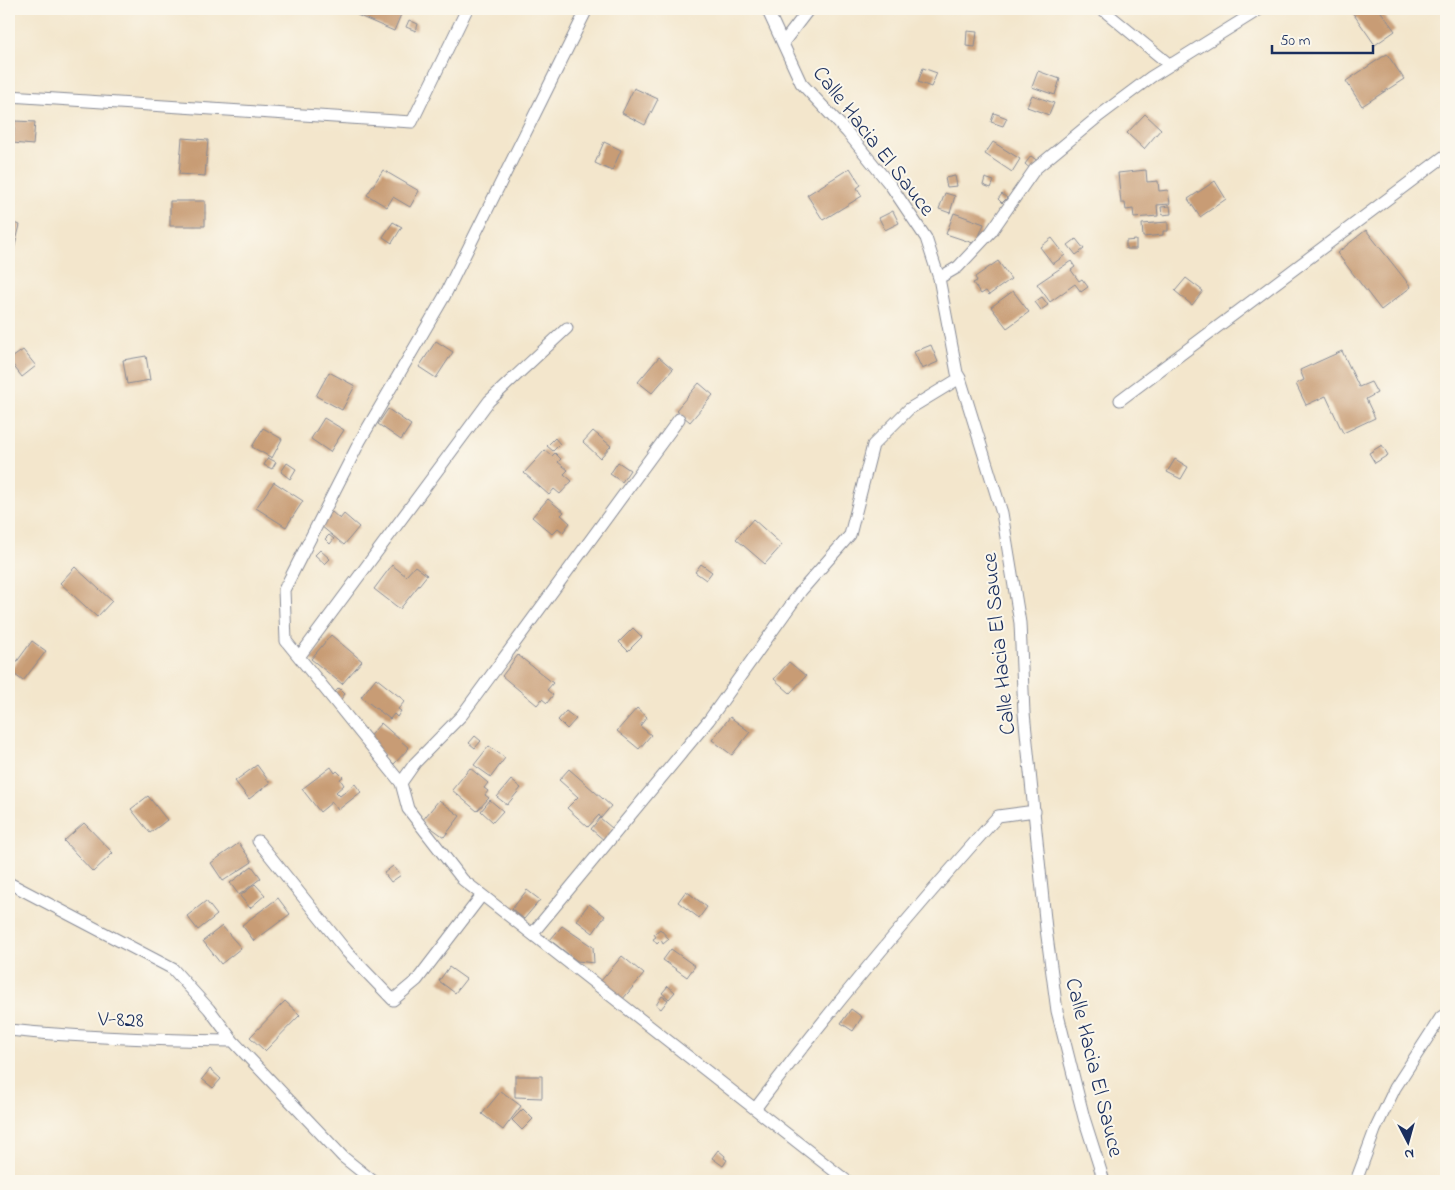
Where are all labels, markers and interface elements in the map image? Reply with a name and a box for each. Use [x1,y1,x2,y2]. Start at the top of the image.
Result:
scale bar [1272,22,1374,54]
text: 50 m [1280,30,1311,52]
street label: Calle Hacia El Sauce [804,60,942,224]
street label: Calle Hacia El Sauce [974,551,1025,736]
street label: Calle Hacia El Sauce [1055,975,1131,1161]
street label: V-828 [96,1004,144,1038]
north arrow [1382,1118,1432,1168]
text: N [1403,1143,1415,1164]

